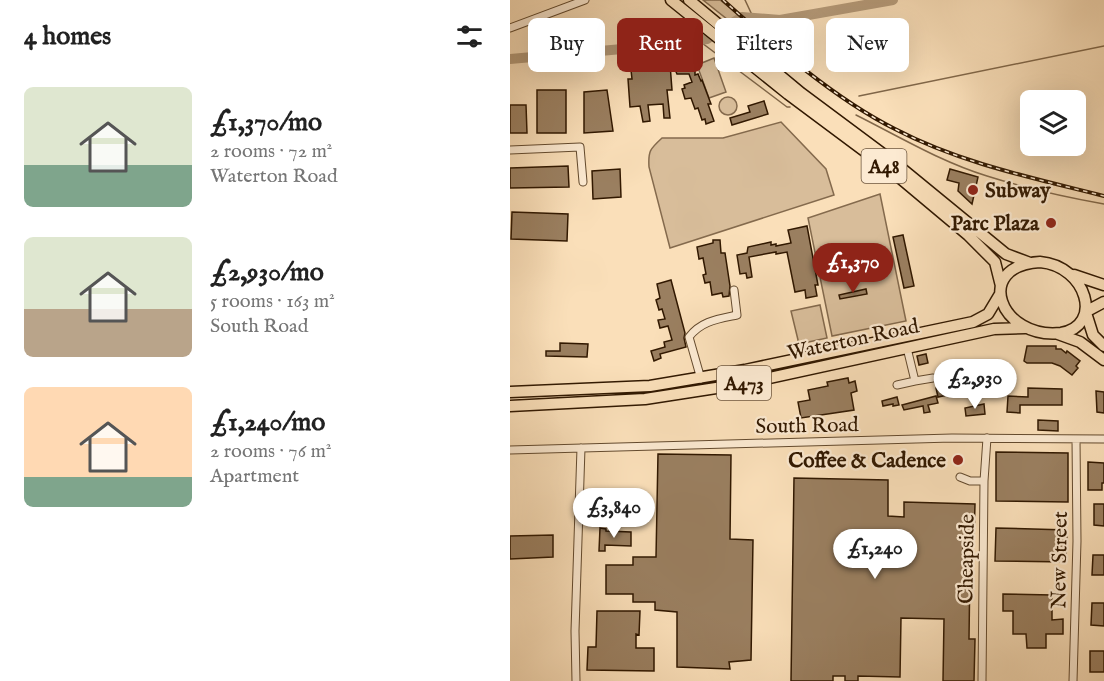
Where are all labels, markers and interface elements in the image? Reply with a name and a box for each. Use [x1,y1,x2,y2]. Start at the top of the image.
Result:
chip: Buy [528,18,605,72]
chip: Rent [617,18,703,72]
chip: Filters [715,18,814,72]
chip: New [826,18,909,72]
text: 4 homes [24,20,111,53]
icon: filters [453,20,486,53]
map controls [1020,90,1086,156]
button: layers [1020,90,1086,156]
text: £1,370/mo [210,106,322,139]
icon: home [72,111,144,183]
text: 2 rooms · 72 m² [210,139,332,164]
road number: A48 [862,149,907,183]
text: Waterton Road [210,164,338,189]
place label: Subway [985,178,1051,205]
marker: Subway [966,183,980,197]
place label: Parc Plaza [951,211,1040,238]
marker: Parc Plaza [1044,216,1058,230]
pin: £1,370 [804,243,902,294]
text: £1,370 [826,250,880,275]
text: £2,930/mo [210,256,324,289]
icon: home [72,261,144,333]
text: 5 rooms · 163 m² [210,289,335,314]
street label: Waterton Road [785,313,922,368]
text: South Road [210,314,308,339]
pin: £2,930 [926,359,1024,410]
road number: A473 [717,366,771,400]
text: £2,930 [948,366,1002,391]
text: £1,240/mo [210,406,325,439]
icon: home [72,411,144,483]
street label: South Road [755,412,860,441]
text: 2 rooms · 76 m² [210,439,331,464]
place label: Coffee & Cadence [788,448,946,475]
marker: Coffee & Cadence [951,453,965,467]
text: Apartment [210,464,299,489]
pin: £3,840 [565,488,663,539]
text: £3,840 [587,495,641,520]
street label: New Street [1046,511,1075,609]
street label: Cheapside [953,513,982,604]
pin: £1,240 [826,529,924,580]
text: £1,240 [847,536,903,561]

